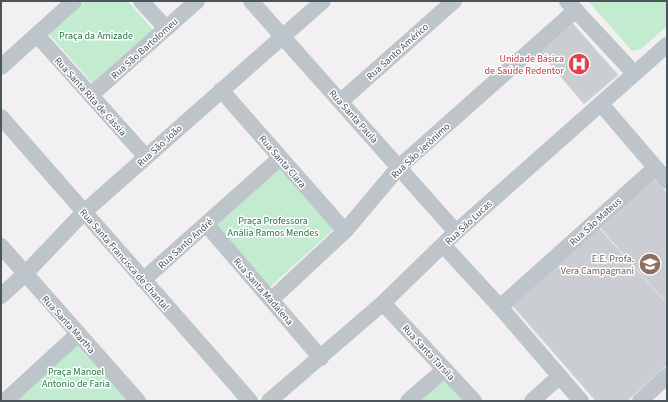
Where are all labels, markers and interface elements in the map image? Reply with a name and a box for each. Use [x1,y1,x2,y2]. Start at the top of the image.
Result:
street label: Rua São Bartolomeu [108,15,181,83]
street label: Rua Santo Américo [364,20,432,83]
park label: Praça da Amizade [59,29,133,43]
hospital icon: Unidade Básica de Saúde Redentor [566,51,592,77]
place label: Unidade Básica de Saúde Redentor [484,52,565,78]
street label: Rua Santa Rita de Cássia [51,54,129,139]
street label: Rua Santa Paula [325,87,381,146]
street label: Rua São Jerônimo [388,120,453,182]
street label: Rua São João [134,122,185,170]
street label: Rua Santa Clara [255,132,309,191]
street label: Rua São Mateus [566,194,625,249]
street label: Rua São Lucas [442,197,495,248]
street label: Rua Santa Francisca de Chantal [76,206,173,314]
park label: Praça Professora Anália Ramos Mendes [228,214,318,240]
street label: Rua Santo André [155,215,216,272]
school or university icon: E.E. Profa. Vera Campagnani [637,251,663,277]
place label: E.E. Profa. Vera Campagnani [561,252,634,278]
street label: Rua Santa Madalena [230,255,296,328]
street label: Rua Santa Martha [38,293,98,357]
street label: Rua Santa Tarsila [399,322,458,384]
park label: Praça Manoel Antonio de Faria [42,365,110,391]

